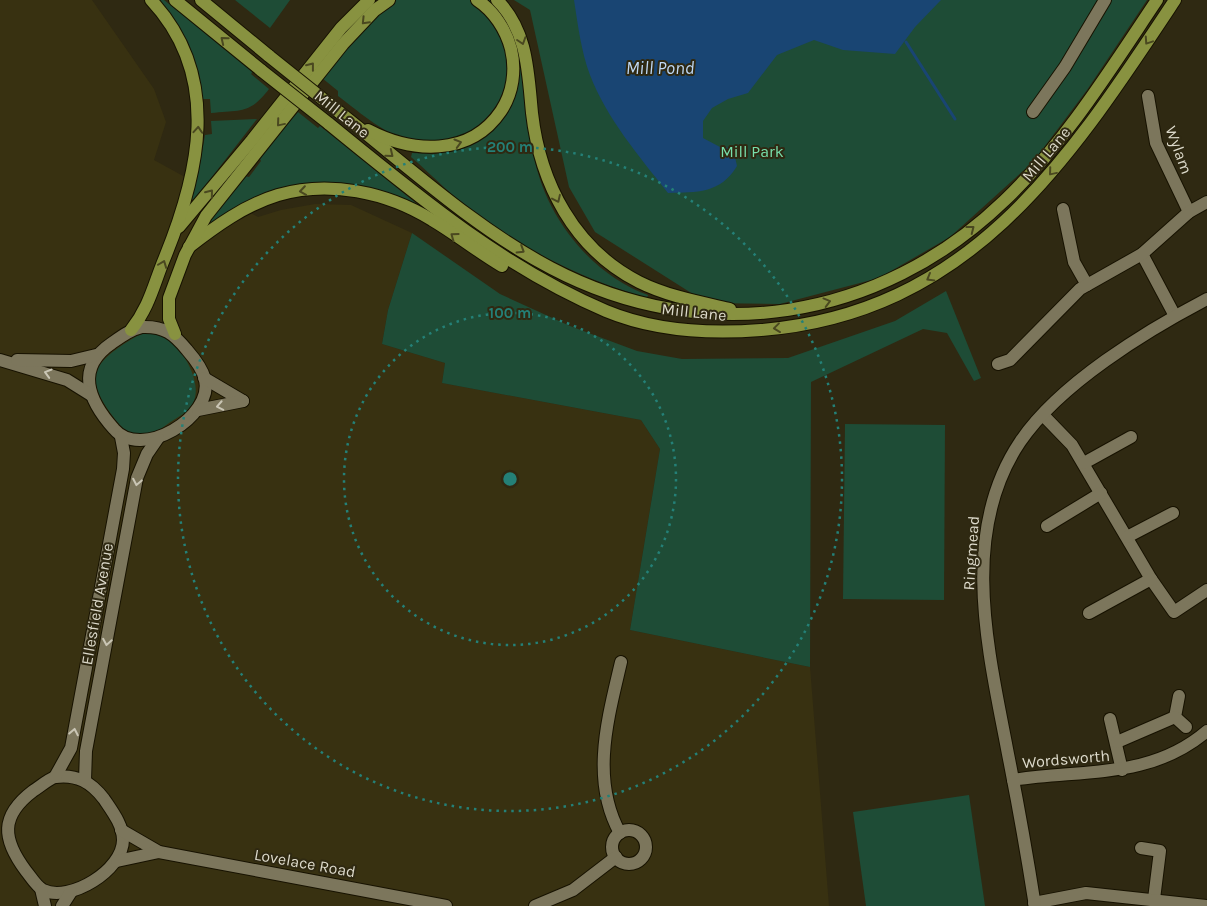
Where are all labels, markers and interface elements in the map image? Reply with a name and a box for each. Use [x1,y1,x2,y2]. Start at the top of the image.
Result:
one-way arrow [361,15,370,24]
one-way arrow [1145,35,1154,44]
one-way arrow [221,37,230,46]
one-way arrow [516,37,526,45]
water label: Mill Pond [626,57,695,79]
one-way arrow [306,62,315,71]
street label: Mill Lane [311,86,373,142]
one-way arrow [277,117,285,126]
street label: Mill Lane [1018,123,1074,185]
street label: Wylam [1162,123,1196,177]
one-way arrow [192,126,203,134]
text: 200 m [487,138,533,156]
one-way arrow [454,139,462,149]
park label: Mill Park [720,142,784,161]
one-way arrow [385,148,394,157]
one-way arrow [1049,166,1058,175]
one-way arrow [299,186,307,196]
one-way arrow [204,189,213,198]
one-way arrow [551,194,561,203]
one-way arrow [965,227,974,235]
one-way arrow [450,233,460,242]
one-way arrow [516,244,525,254]
one-way arrow [157,261,167,269]
one-way arrow [927,271,936,281]
one-way arrow [823,297,832,308]
street label: Mill Lane [661,299,727,325]
text: 100 m [489,304,531,322]
one-way arrow [773,323,782,333]
one-way arrow [44,369,52,379]
one-way arrow [216,400,225,411]
centre of rings [501,470,519,488]
one-way arrow [132,477,142,486]
street label: Ringmead [959,515,983,591]
street label: Ellesfield Avenue [77,542,117,666]
one-way arrow [103,637,113,646]
one-way arrow [68,728,79,737]
street label: Wordsworth [1021,746,1111,772]
street label: Lovelace Road [253,845,357,881]

